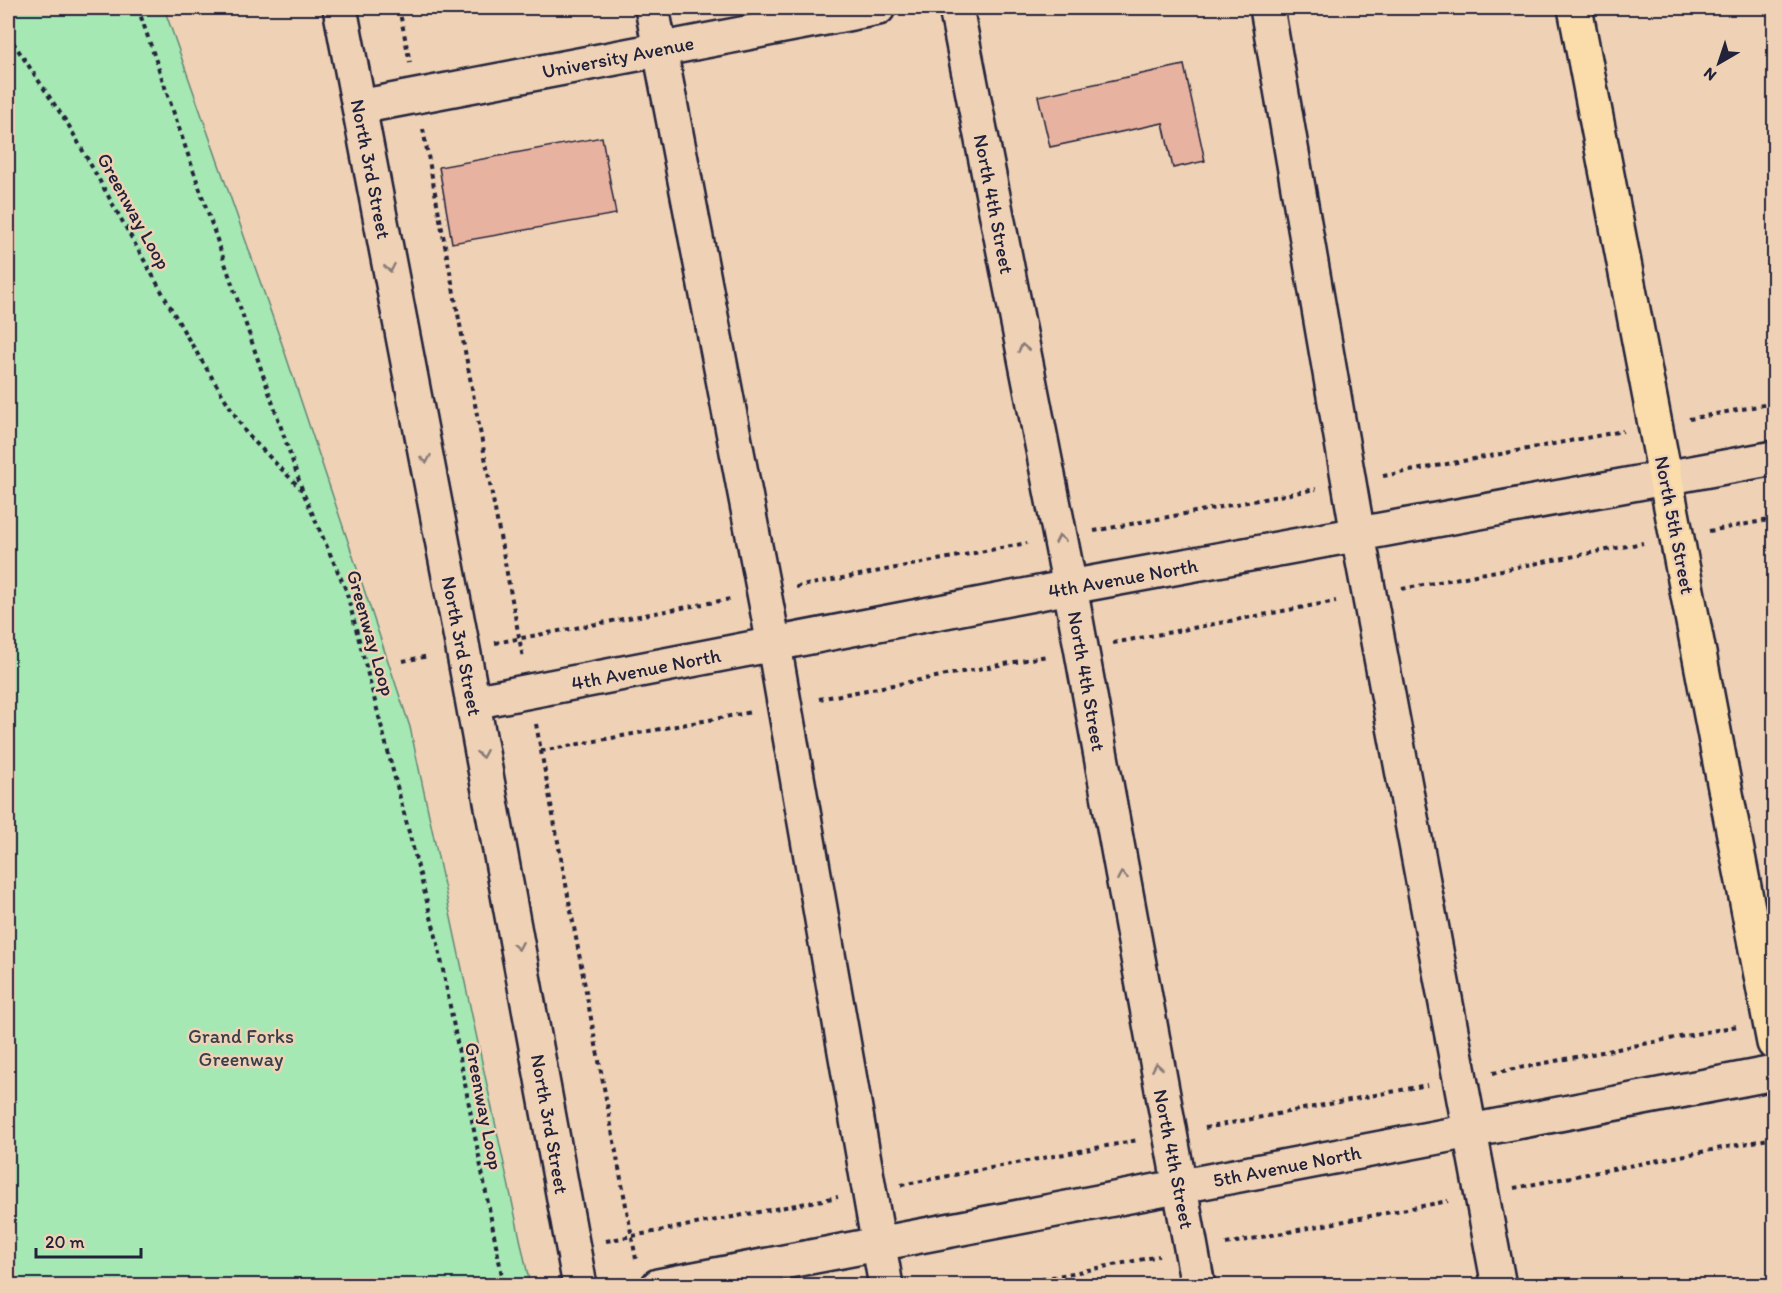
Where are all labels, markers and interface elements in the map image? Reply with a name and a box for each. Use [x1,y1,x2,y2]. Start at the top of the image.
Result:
street label: University Avenue [540,30,696,84]
north arrow [1689,33,1749,93]
text: N [1700,63,1720,85]
street label: North 3rd Street [346,97,396,241]
street label: North 4th Street [969,132,1019,276]
street label: Greenway Loop [92,148,176,274]
one-way arrow [383,262,396,272]
one-way arrow [1017,343,1030,353]
one-way arrow [419,454,432,464]
street label: North 5th Street [1650,454,1700,597]
one-way arrow [1054,535,1067,545]
street label: 4th Avenue North [1046,553,1200,603]
street label: Greenway Loop [342,567,400,699]
street label: North 3rd Street [437,574,487,718]
street label: North 4th Street [1063,609,1111,753]
street label: 4th Avenue North [569,643,723,695]
one-way arrow [475,749,488,759]
one-way arrow [1116,871,1129,881]
one-way arrow [511,940,524,950]
park label: Grand Forks Greenway [188,1024,294,1071]
street label: Greenway Loop [460,1040,508,1172]
street label: North 3rd Street [526,1052,574,1196]
one-way arrow [1151,1063,1164,1073]
street label: North 4th Street [1149,1087,1199,1231]
street label: 5th Avenue North [1211,1140,1363,1192]
scale bar [36,1221,141,1259]
text: 20 m [45,1231,85,1253]

